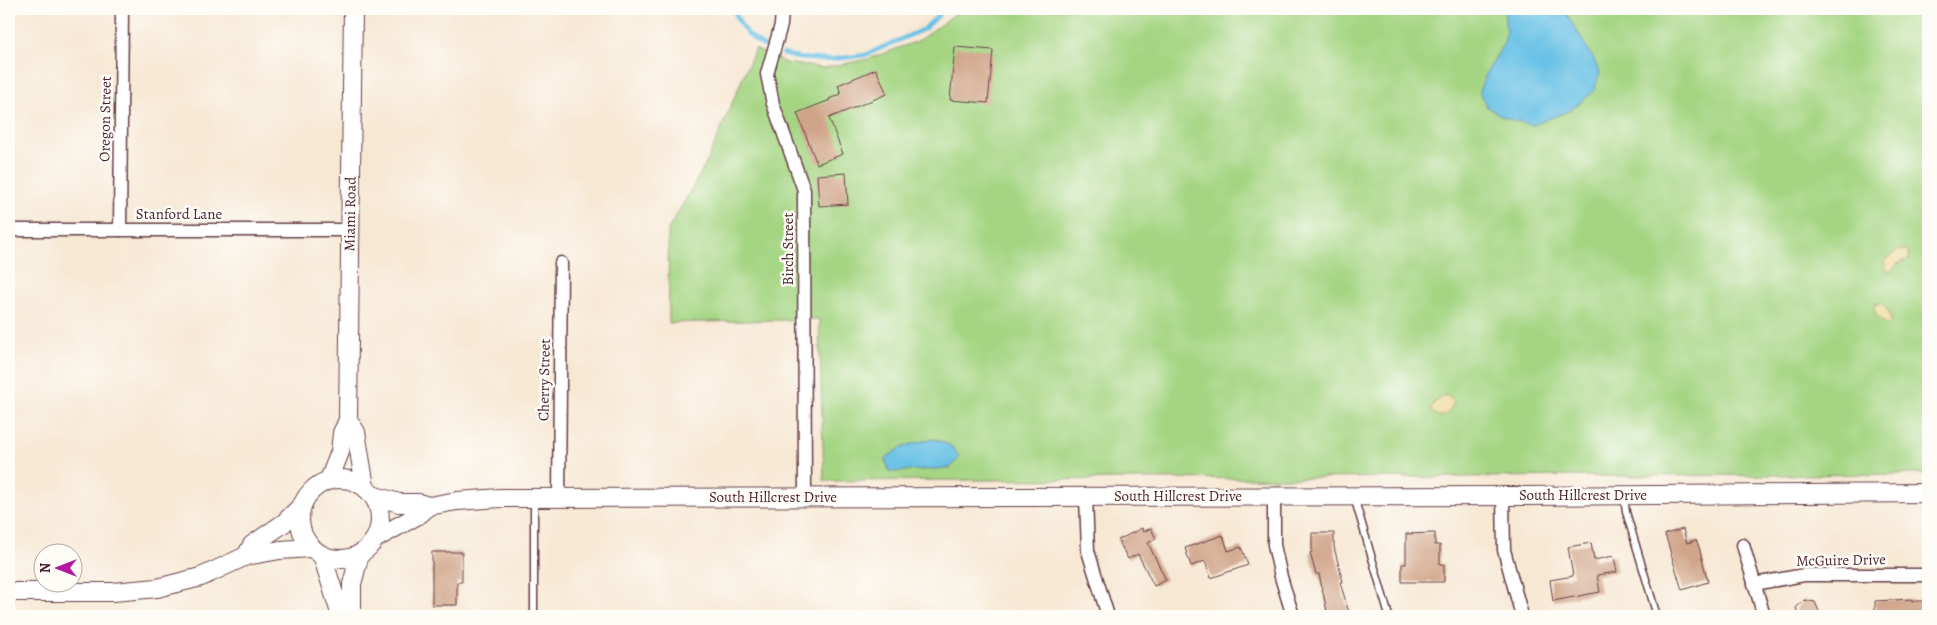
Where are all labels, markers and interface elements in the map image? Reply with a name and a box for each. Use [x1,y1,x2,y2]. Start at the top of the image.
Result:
street label: Oregon Street [94,76,116,162]
street label: Miami Road [339,176,361,252]
street label: Stanford Lane [136,204,222,224]
street label: Birch Street [778,213,798,285]
street label: Cherry Street [533,339,555,421]
street label: South Hillcrest Drive [1519,485,1647,505]
street label: South Hillcrest Drive [1114,486,1242,506]
street label: South Hillcrest Drive [709,487,837,507]
north arrow [32,542,82,592]
street label: McGuire Drive [1796,549,1886,571]
text: N [36,563,55,573]

